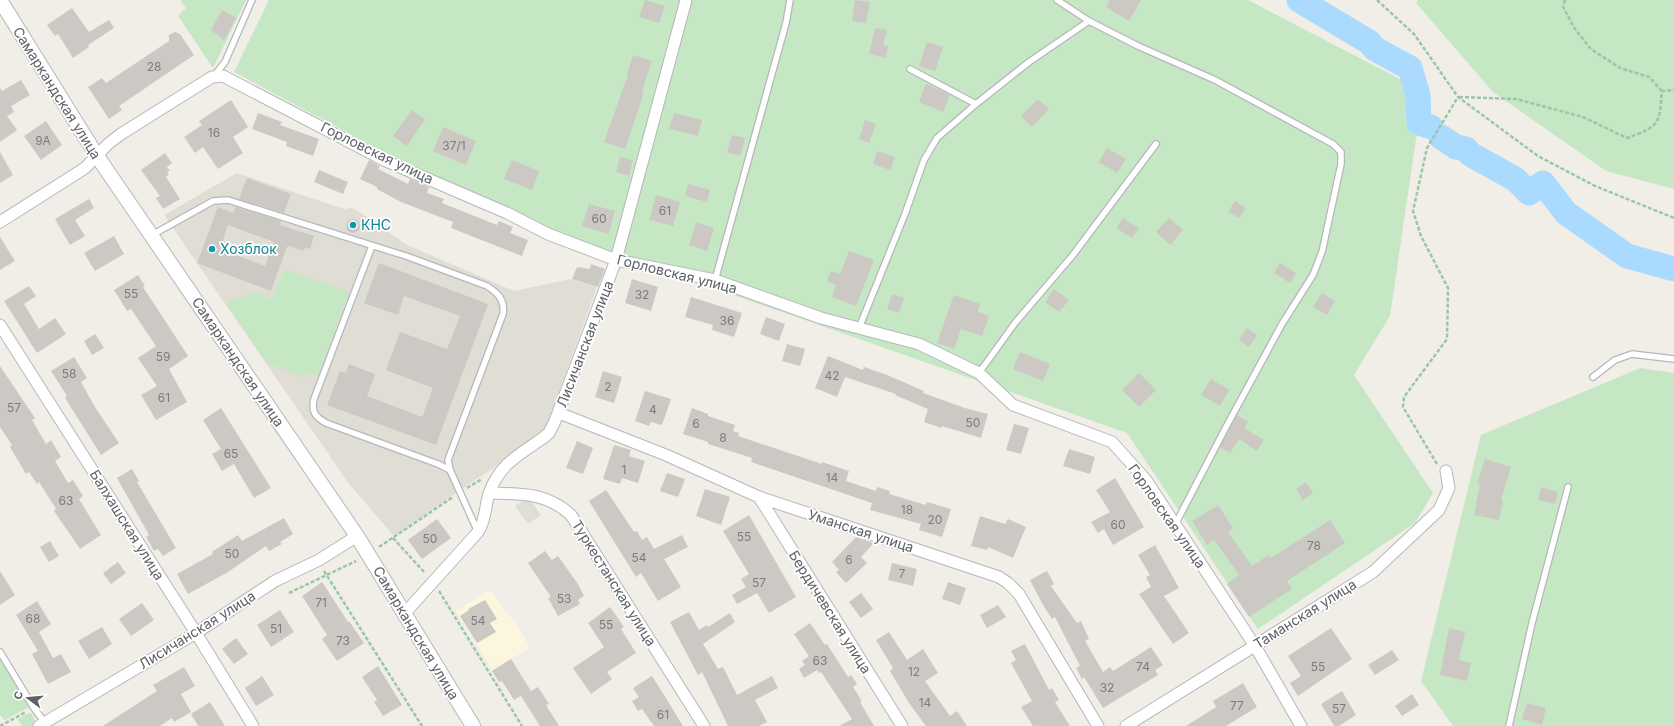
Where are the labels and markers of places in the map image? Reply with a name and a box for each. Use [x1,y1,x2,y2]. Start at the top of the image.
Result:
place label: КНС [361,216,391,233]
marker: КНС [348,220,358,230]
place label: Хозблок [220,240,277,257]
marker: Хозблок [207,244,217,254]

